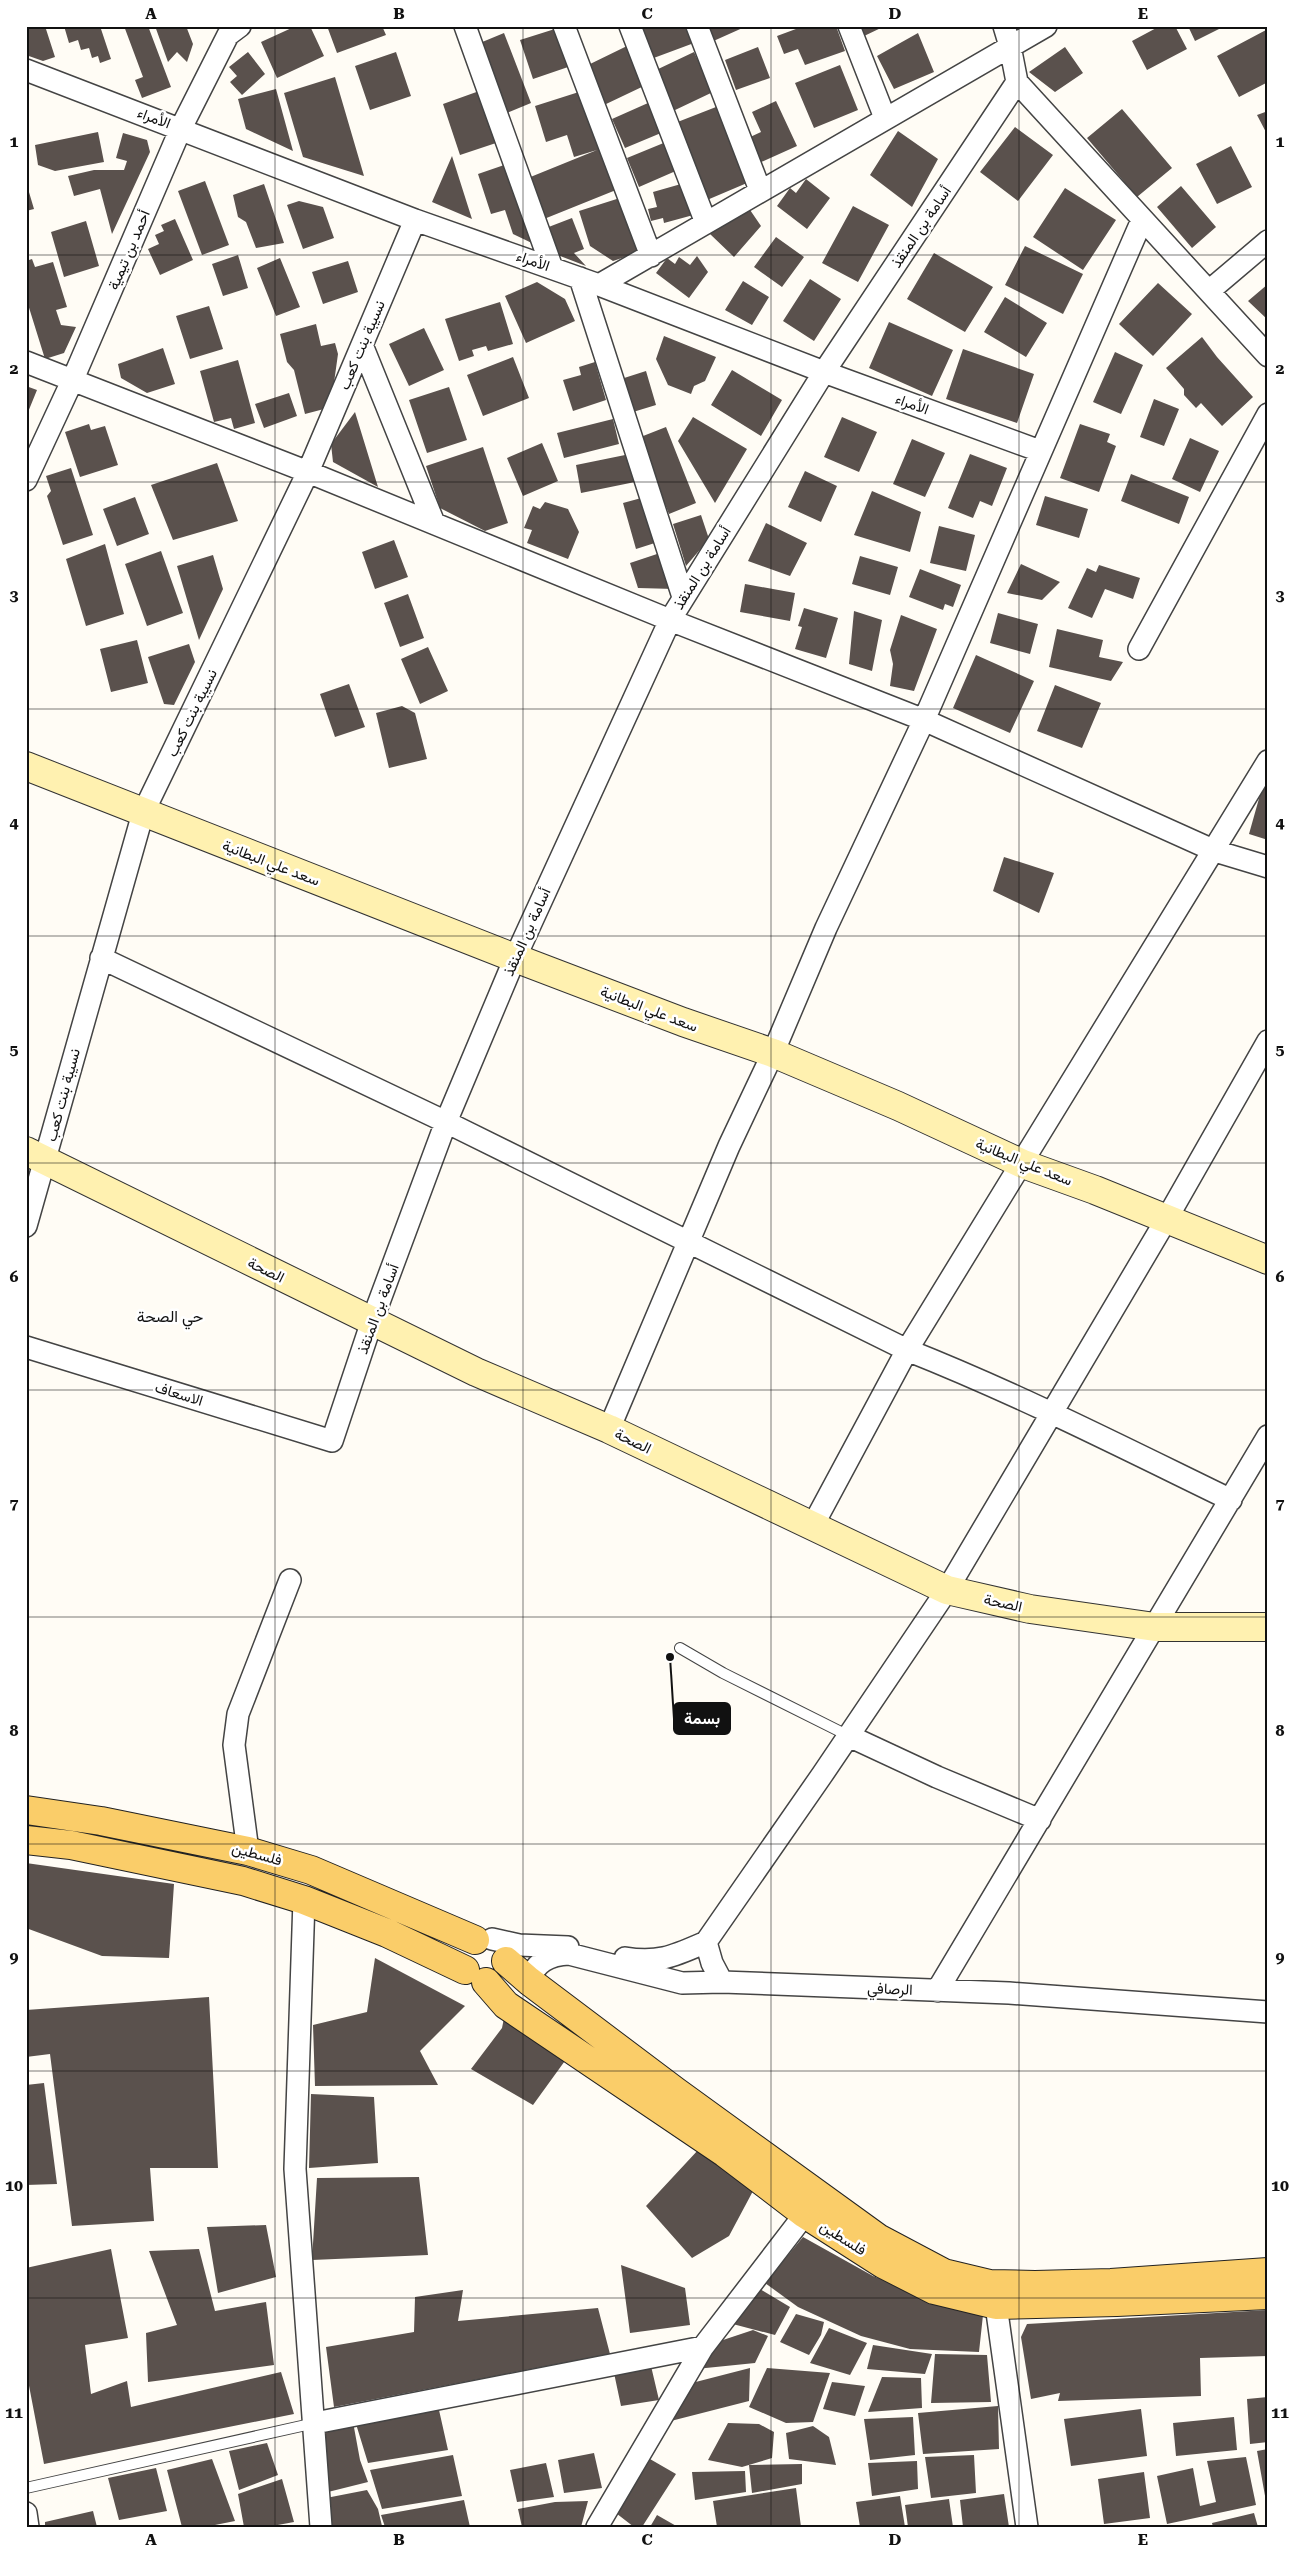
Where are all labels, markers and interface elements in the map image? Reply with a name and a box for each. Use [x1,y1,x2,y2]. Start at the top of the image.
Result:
text: A [145,4,157,23]
text: B [393,4,405,23]
text: C [641,4,653,23]
text: D [889,4,902,23]
text: E [1138,4,1148,23]
street label: الأمراء [135,103,173,133]
text: 1 [10,132,19,151]
text: 1 [1276,132,1285,151]
street label: أسامة بن المنقذ [887,182,956,272]
street label: أحمد بن تيمية [104,207,155,293]
street label: الأمراء [514,247,552,275]
street label: نسيبة بنت كعب [335,298,389,392]
text: 2 [10,359,19,378]
text: 2 [1276,359,1285,378]
street label: الأمراء [893,390,931,418]
street label: أسامة بن المنقذ [669,523,736,613]
text: 3 [10,586,19,605]
text: 3 [1276,586,1285,605]
street label: نسيبة بنت كعب [163,666,221,760]
text: 4 [10,813,19,832]
text: 4 [1276,813,1285,832]
street label: سعد علي البطانية [218,836,322,894]
street label: أسامة بن المنقذ [500,885,556,979]
street label: سعد علي البطانية [596,982,700,1040]
text: 5 [10,1040,19,1059]
text: 5 [1276,1040,1285,1059]
street label: نسيبة بنت كعب [42,1047,84,1143]
street label: سعد علي البطانية [971,1134,1075,1193]
street label: الصحة [245,1253,287,1287]
street label: أسامة بن المنقذ [353,1261,404,1357]
text: 6 [10,1267,19,1286]
text: 6 [1276,1267,1285,1286]
district label: حي الصحة [137,1307,203,1330]
street label: الاسعاف [153,1378,205,1410]
street label: الصحة [612,1424,654,1458]
text: 7 [10,1494,19,1513]
text: 7 [1276,1494,1285,1513]
street label: الصحة [982,1590,1024,1616]
callout: بسمة [674,1703,730,1734]
text: بسمة [684,1709,720,1728]
text: 8 [10,1721,19,1740]
text: 8 [1276,1721,1285,1740]
street label: فلسطين [230,1839,284,1870]
text: 9 [10,1948,19,1967]
text: 9 [1276,1948,1285,1967]
street label: الرصافي [867,1979,913,2003]
text: 10 [5,2176,23,2195]
text: 10 [1271,2176,1289,2195]
street label: فلسطين [816,2217,870,2260]
text: 11 [5,2403,23,2422]
text: 11 [1271,2403,1289,2422]
text: A [145,2530,157,2549]
text: B [393,2530,405,2549]
text: C [641,2530,653,2549]
text: D [889,2530,902,2549]
text: E [1138,2530,1148,2549]

